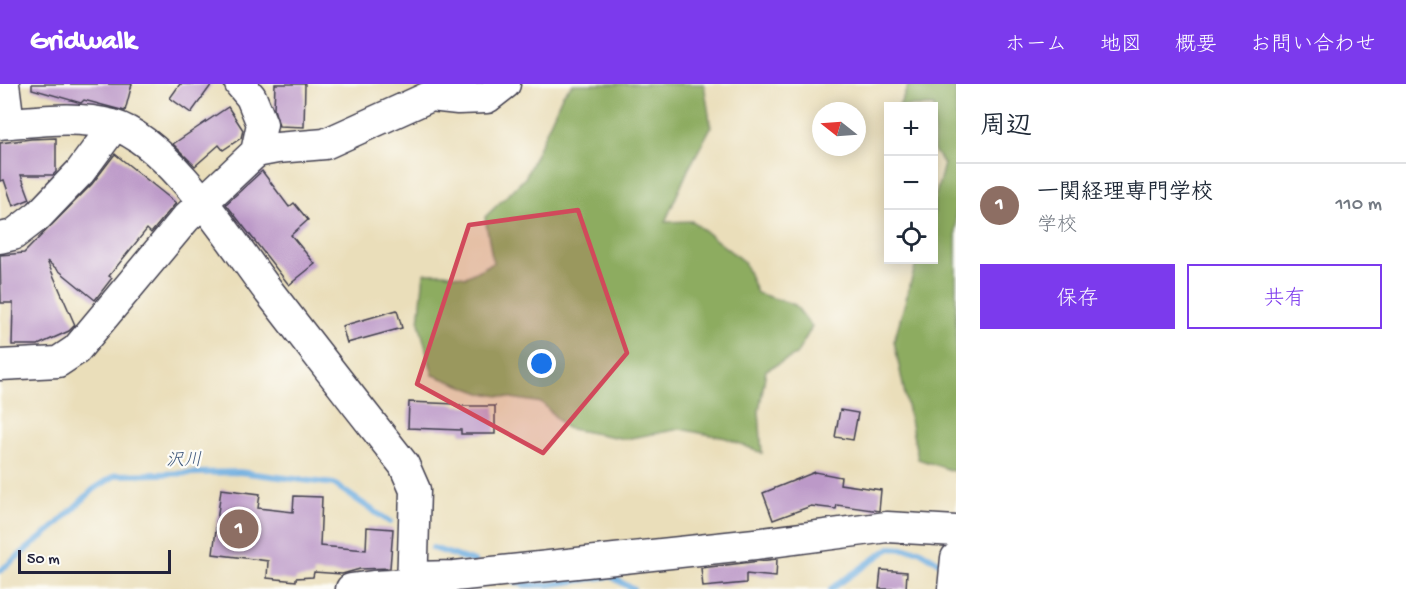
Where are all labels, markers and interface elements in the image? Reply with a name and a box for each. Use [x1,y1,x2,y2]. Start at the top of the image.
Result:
text: Gridwalk [30,26,136,59]
text: ホーム [1005,34,1067,59]
text: 地図 [1100,34,1142,59]
text: 概要 [1175,34,1217,59]
text: お問い合わせ [1250,34,1376,59]
north arrow [812,102,866,156]
map controls [884,102,938,264]
button: + [884,102,938,156]
text: 周辺 [980,113,1032,144]
button: − [884,156,938,210]
text: 一関経理専門学校 [1037,181,1213,207]
text: 1 [995,194,1004,217]
text: 110 m [1336,194,1382,217]
button: locate [884,210,938,264]
text: 学校 [1037,215,1077,238]
button: 保存 [980,264,1175,329]
button: 共有 [1187,264,1382,329]
your location [527,349,556,378]
water label: 沢川 [166,451,202,472]
pin: 1 [220,506,258,552]
scale bar [18,547,171,574]
text: 50 m [27,551,60,570]

